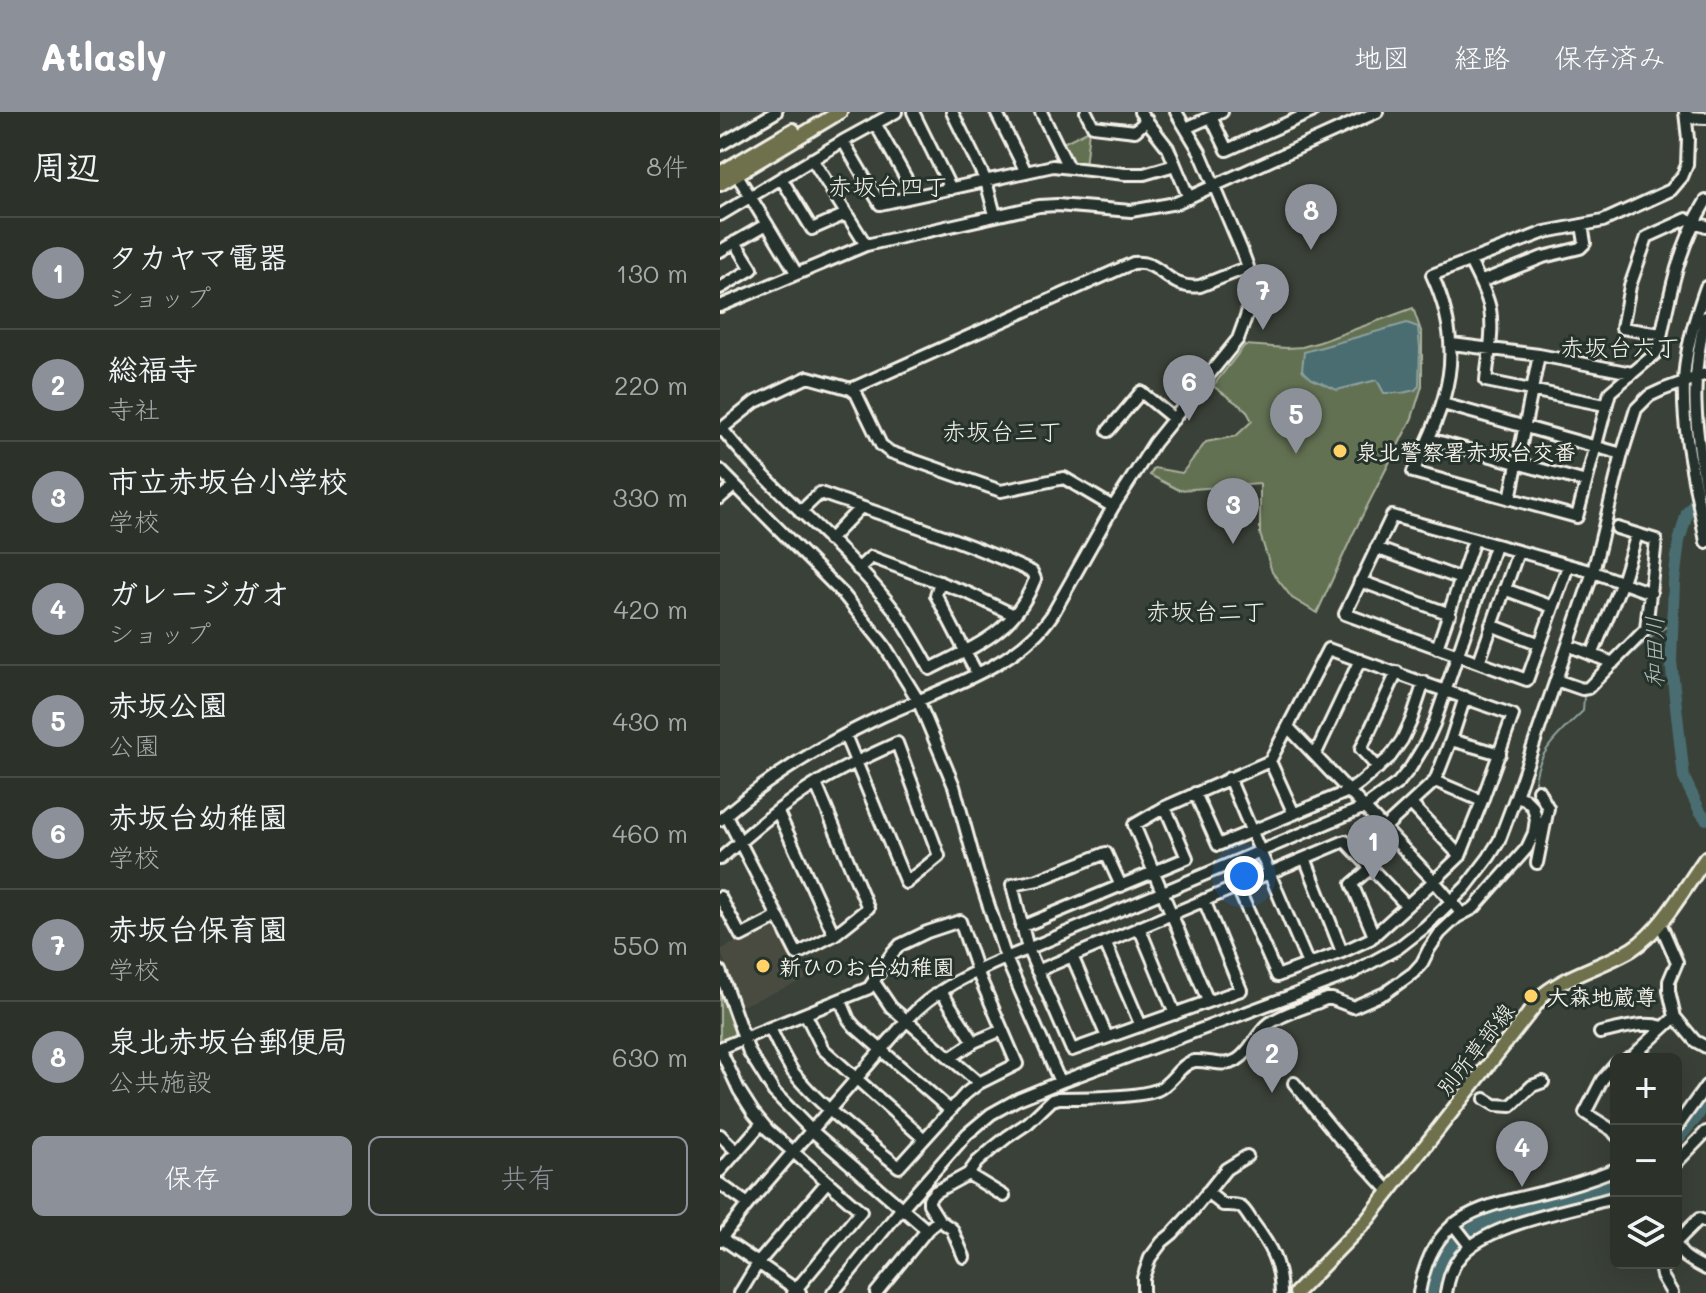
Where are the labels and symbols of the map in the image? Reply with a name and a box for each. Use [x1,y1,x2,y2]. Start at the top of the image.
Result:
district label: 赤坂台四丁 [828,170,948,201]
pin: 8 [1285,184,1337,250]
pin: 7 [1237,264,1289,330]
district label: 赤坂台六丁 [1560,331,1680,362]
pin: 6 [1163,355,1215,421]
pin: 5 [1270,388,1322,454]
district label: 赤坂台三丁 [942,415,1062,446]
place label: 泉北警察署赤坂台交番 [1356,437,1576,466]
marker: 泉北警察署赤坂台交番 [1331,442,1349,460]
pin: 3 [1207,478,1259,544]
district label: 赤坂台二丁 [1146,595,1266,626]
water label: 和田川 [1638,616,1669,688]
pin: 1 [1347,815,1399,881]
your location [1224,856,1264,896]
place label: 新ひのお台幼稚園 [779,952,955,981]
marker: 新ひのお台幼稚園 [754,957,772,975]
place label: 大森地蔵尊 [1547,982,1657,1011]
marker: 大森地蔵尊 [1522,987,1540,1005]
street label: 別所草部線 [1430,997,1520,1101]
pin: 2 [1246,1027,1298,1093]
pin: 4 [1496,1121,1548,1187]

